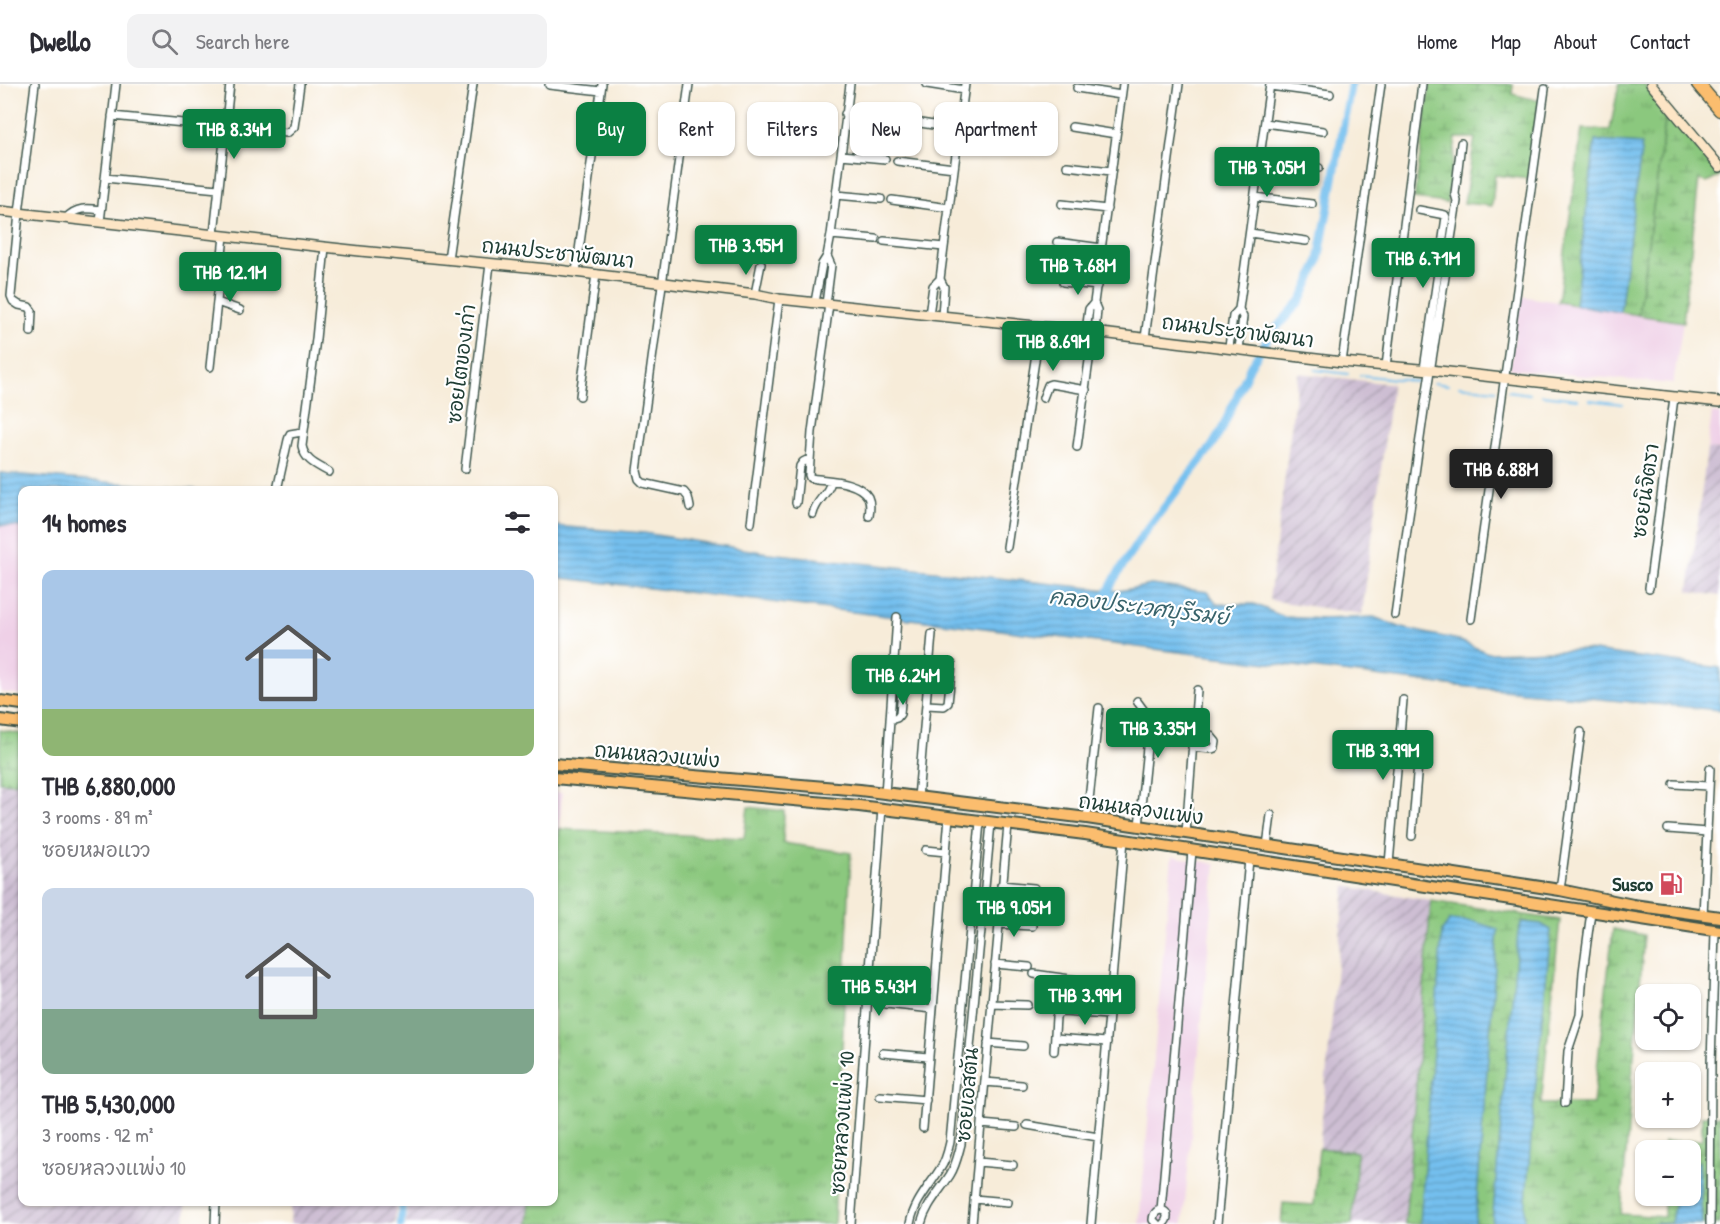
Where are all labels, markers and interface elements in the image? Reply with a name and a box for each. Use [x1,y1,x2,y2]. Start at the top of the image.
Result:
search box [127,14,547,68]
text: Dwello [30,22,91,60]
icon: search [148,25,181,58]
text: Search here [196,26,290,56]
text: Home [1417,27,1458,56]
text: Map [1491,27,1521,56]
text: About [1554,27,1597,56]
text: Contact [1630,27,1690,56]
chip: Buy [576,102,646,156]
chip: Rent [658,102,735,156]
chip: Filters [747,102,838,156]
chip: New [850,102,922,156]
chip: Apartment [934,102,1058,156]
pin: THB 8.34M [165,109,303,160]
text: THB 8.34M [197,115,271,142]
pin: THB 7.05M [1198,147,1336,198]
text: THB 7.05M [1229,153,1305,180]
pin: THB 3.95M [677,225,815,276]
street label: ถนนประชาพัฒนา [480,231,636,274]
text: THB 3.95M [709,231,783,258]
pin: THB 6.71M [1354,238,1492,289]
text: THB 6.71M [1386,244,1460,271]
pin: THB 7.68M [1009,245,1147,296]
text: THB 7.68M [1040,251,1116,278]
pin: THB 12.1M [161,252,299,303]
text: THB 12.1M [193,258,267,285]
street label: ซอยโตของเก่า [440,302,481,425]
street label: ถนนประชาพัฒนา [1160,308,1316,353]
pin: THB 8.69M [984,321,1122,372]
text: THB 8.69M [1016,327,1090,354]
street label: ซอยนิจิตรา [1624,442,1665,540]
pin: THB 6.88M [1432,449,1570,500]
text: THB 6.88M [1464,455,1538,482]
text: 14 homes [42,505,127,540]
icon: filters [501,506,534,539]
water label: คลองประเวศบุรีรมย์ [1047,581,1234,634]
icon: home [234,609,342,717]
pin: THB 6.24M [834,655,972,706]
text: THB 6.24M [866,661,940,688]
pin: THB 3.35M [1089,708,1227,759]
text: THB 3.35M [1120,714,1196,741]
pin: THB 3.99M [1314,730,1452,781]
street label: ถนนหลวงแพ่ง [593,736,721,773]
text: THB 3.99M [1346,736,1420,763]
text: THB 6,880,000 [42,768,175,803]
street label: ถนนหลวงแพ่ง [1077,786,1205,831]
text: 3 rooms · 89 m² [42,803,153,830]
text: ซอยหมอแวว [42,836,150,863]
place label: Susco [1612,870,1653,897]
fuel station icon: Susco [1658,871,1684,897]
pin: THB 9.05M [945,887,1083,938]
text: THB 9.05M [977,893,1051,920]
icon: home [234,927,342,1035]
pin: THB 5.43M [810,966,948,1017]
text: THB 5.43M [842,972,916,999]
pin: THB 3.99M [1016,975,1154,1026]
text: THB 3.99M [1048,981,1122,1008]
map controls [1635,984,1701,1206]
button: locate [1635,984,1701,1050]
street label: ซอยเอสตัน [949,1046,984,1144]
street label: ซอยหลวงแพ่ง 10 [823,1050,860,1196]
button: + [1635,1062,1701,1128]
text: THB 5,430,000 [42,1086,175,1121]
text: 3 rooms · 92 m² [42,1121,153,1148]
button: − [1635,1140,1701,1206]
text: ซอยหลวงแพ่ง 10 [42,1154,186,1181]

